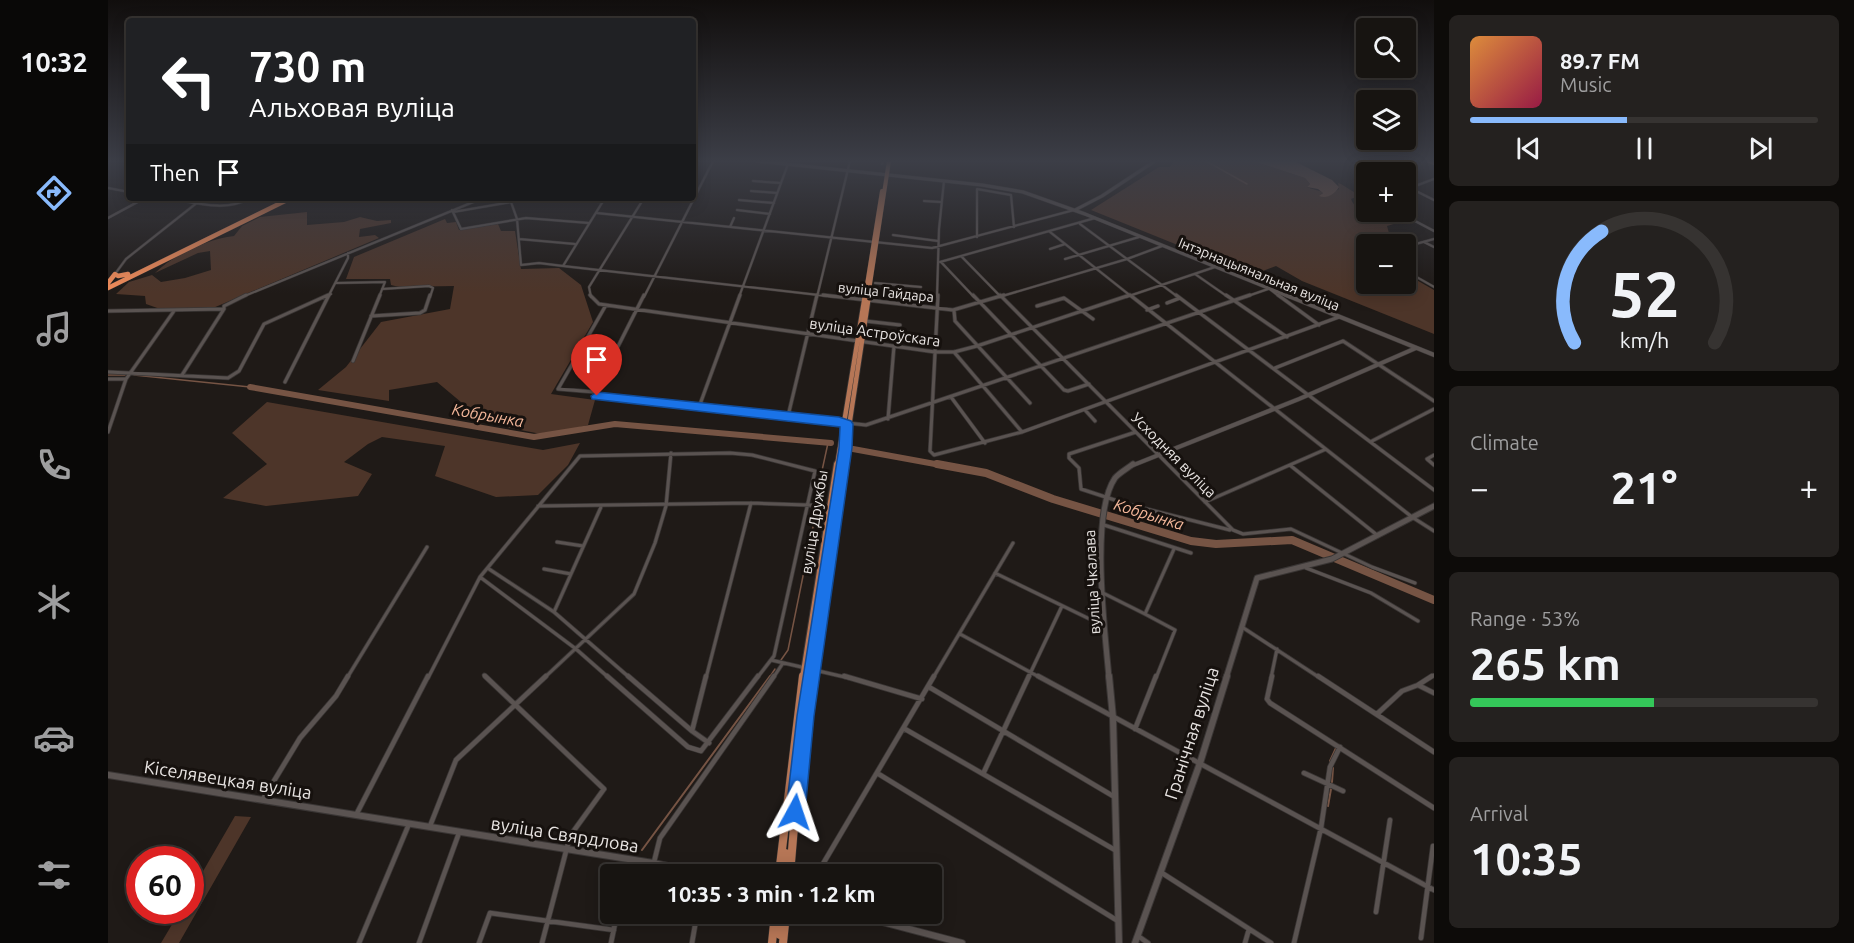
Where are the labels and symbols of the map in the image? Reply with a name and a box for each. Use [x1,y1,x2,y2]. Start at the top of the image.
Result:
street label: Інтэрнацыянальная вуліца [1176,234,1342,314]
street label: вуліца Гайдара [837,279,935,305]
street label: вуліца Астроўскага [808,314,942,350]
pin [571,334,622,396]
water label: Кобрынка [451,400,526,430]
street label: Усходняя вуліца [1128,409,1220,501]
street label: вуліца Дружбы [797,469,831,575]
water label: Кобрынка [1112,495,1187,533]
street label: вуліца Чкалава [1081,529,1103,635]
street label: Гранічная вуліца [1160,664,1222,802]
street label: Кіселявецкая вуліца [143,756,313,802]
position arrow [763,780,827,844]
street label: вуліца Свярдлова [490,812,640,856]
speed limit sign: 60 [126,846,204,924]

